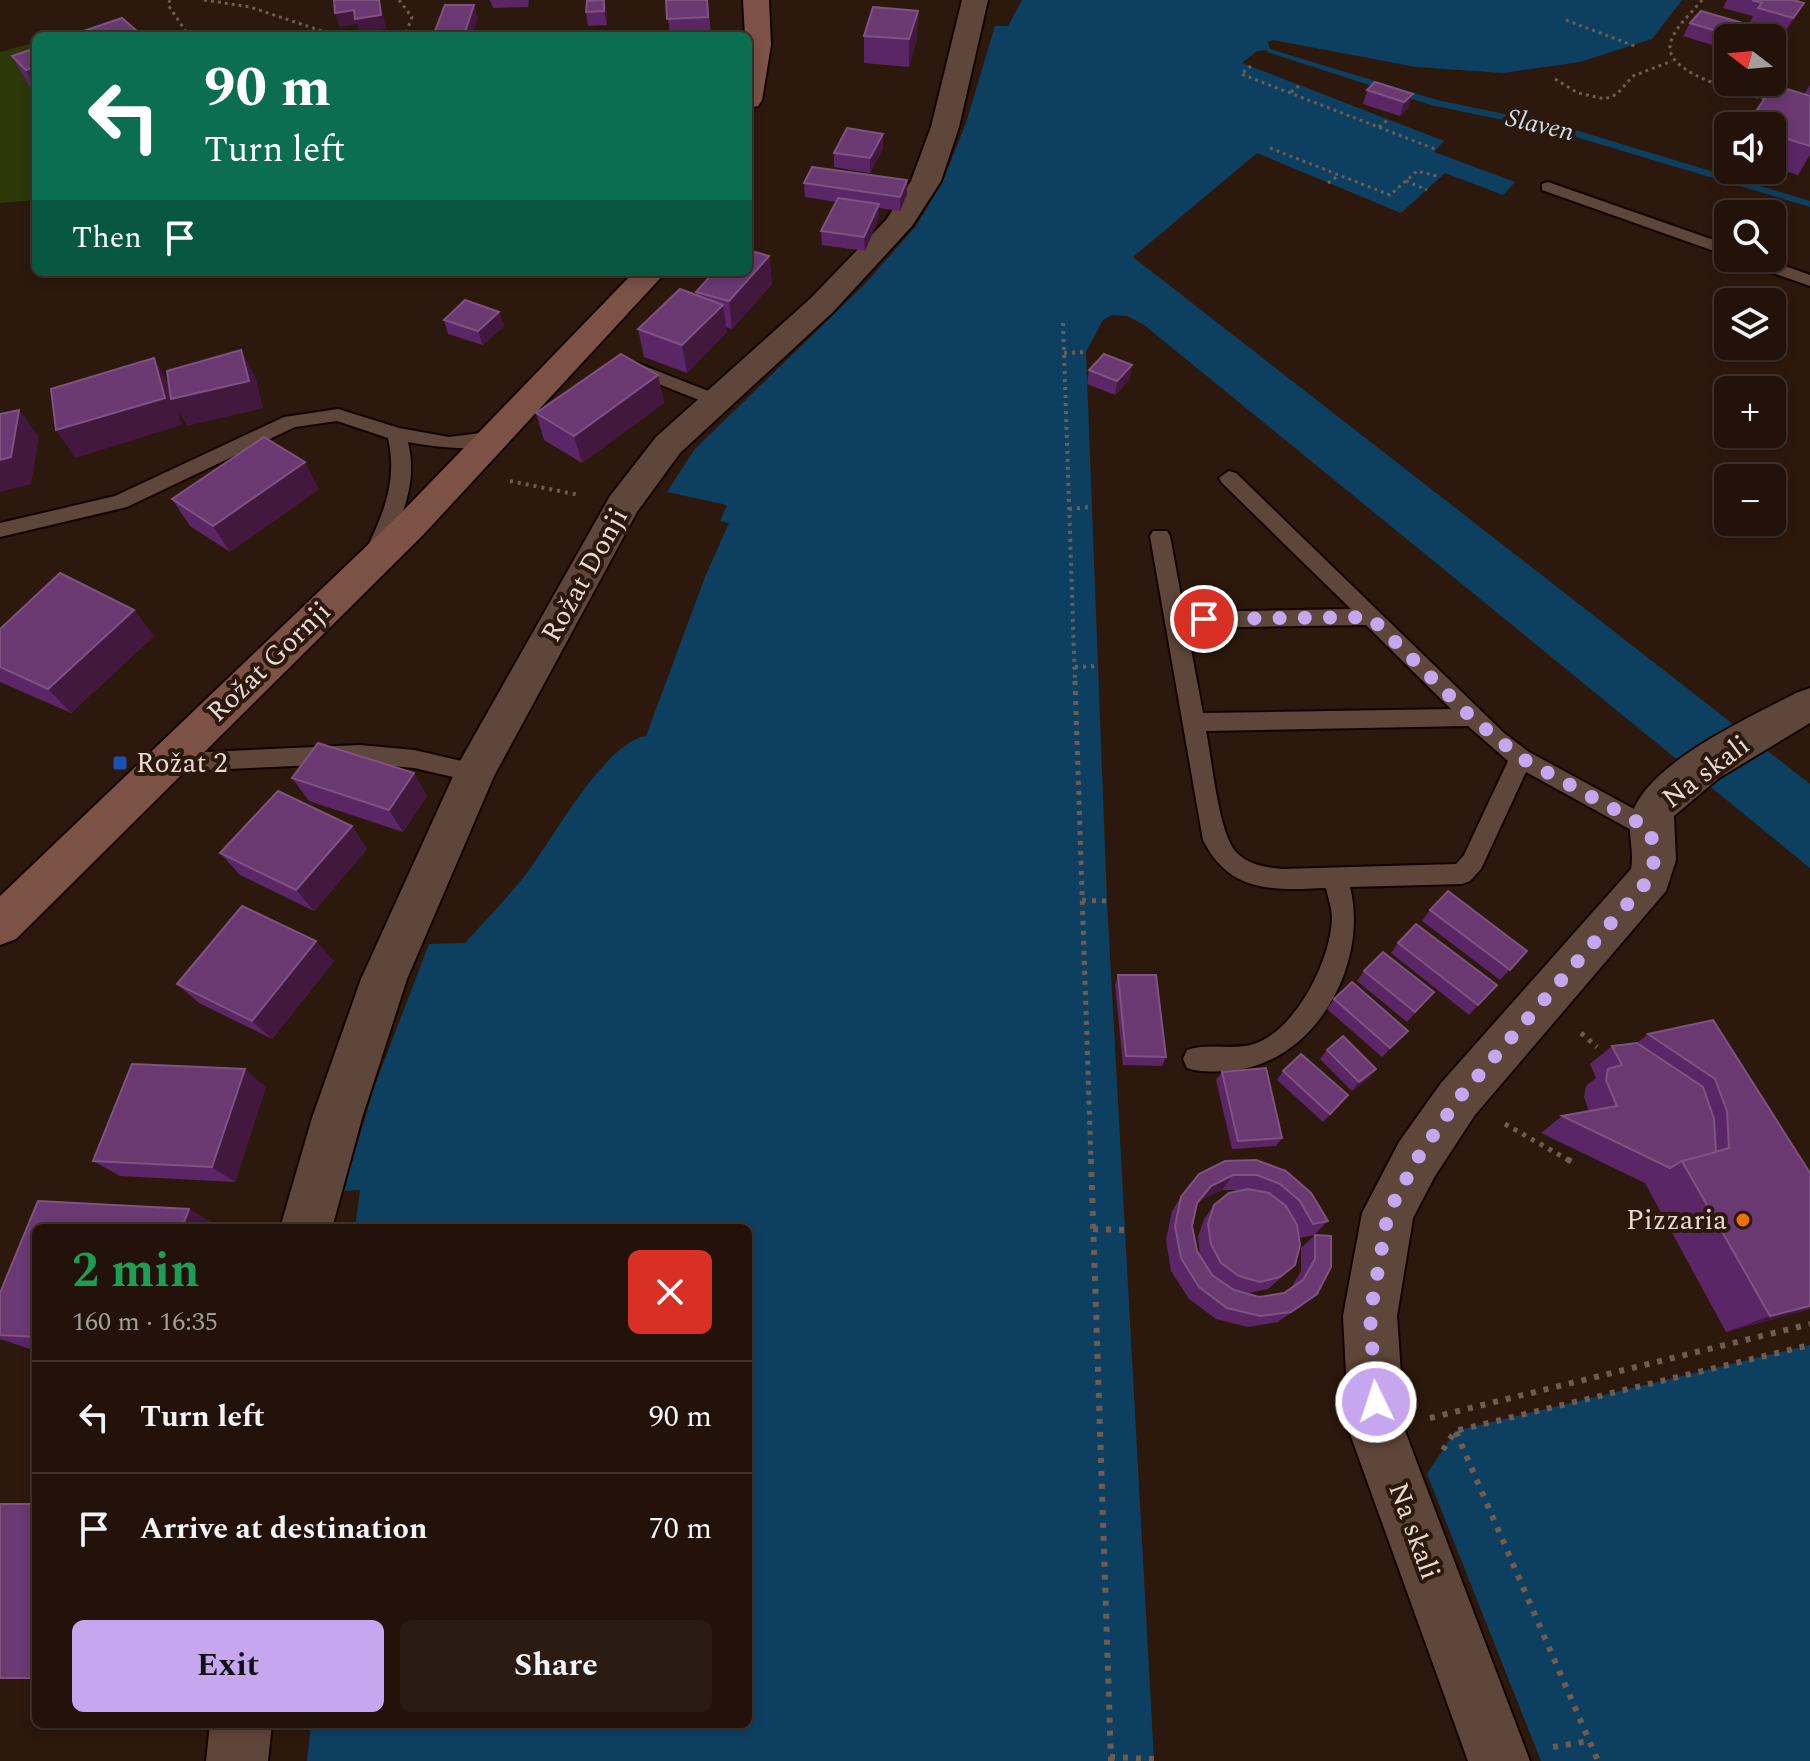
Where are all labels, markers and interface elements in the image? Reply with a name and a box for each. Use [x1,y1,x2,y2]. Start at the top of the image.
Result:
north arrow [1714,24,1786,96]
map controls [1714,24,1786,536]
text: 90 m [204,46,331,131]
icon: left [72,64,176,168]
water label: Slaven [1502,98,1578,152]
button: sound [1714,112,1786,184]
text: Turn left [204,123,345,178]
button: search [1714,200,1786,272]
text: Then [72,215,142,261]
icon: arrive [158,216,202,260]
button: layers [1714,288,1786,360]
button: + [1714,376,1786,448]
button: − [1714,464,1786,536]
street label: Rožat Donji [530,500,640,650]
pin [1170,585,1238,653]
street label: Rožat Gornji [197,591,341,733]
icon: arrive [1182,597,1226,641]
street label: Na skali [1653,725,1759,819]
place label: Rožat 2 [136,742,227,785]
marker: Rožat 2 [111,754,129,772]
place label: Pizzaria [1626,1199,1727,1242]
marker: Pizzaria [1734,1211,1752,1229]
text: 2 min [72,1235,200,1308]
button: close [628,1250,712,1334]
text: 160 m · 16:35 [72,1302,218,1342]
position arrow [1334,1360,1418,1444]
text: Turn left [140,1394,265,1440]
text: 90 m [649,1394,712,1440]
icon: left [72,1395,116,1439]
street label: Na skali [1377,1476,1451,1586]
text: Arrive at destination [140,1506,427,1552]
text: 70 m [649,1506,712,1552]
icon: arrive [72,1507,116,1551]
button: Exit [72,1620,384,1712]
button: Share [400,1620,712,1712]

